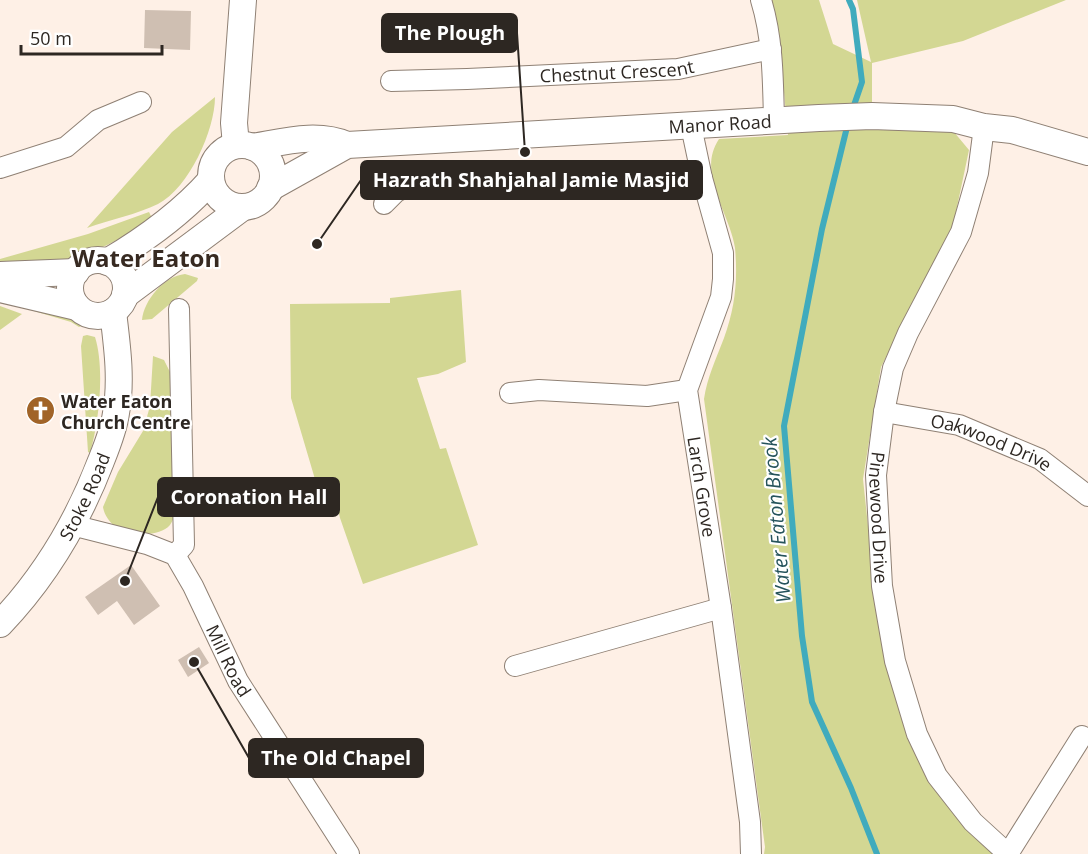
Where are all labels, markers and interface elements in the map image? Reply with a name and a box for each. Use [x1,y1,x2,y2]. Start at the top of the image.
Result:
callout: The Plough [382,14,517,52]
scale bar [21,18,162,56]
text: The Plough [395,19,505,46]
text: 50 m [30,26,72,50]
street label: Chestnut Crescent [539,54,696,88]
street label: Manor Road [668,109,772,139]
callout: Hazrath Shahjahal Jamie Masjid [361,161,702,199]
text: Hazrath Shahjahal Jamie Masjid [373,166,689,193]
district label: Water Eaton [72,241,220,274]
place label: Water Eaton Church Centre [61,389,191,434]
church icon: Water Eaton Church Centre [24,395,56,427]
street label: Oakwood Drive [929,408,1057,476]
street label: Larch Grove [682,435,722,539]
water label: Water Eaton Brook [755,435,797,604]
street label: Stoke Road [53,449,115,545]
street label: Pinewood Drive [864,450,894,584]
callout: Coronation Hall [158,478,339,516]
text: Coronation Hall [171,483,327,510]
street label: Mill Road [201,621,257,701]
callout: The Old Chapel [249,739,423,777]
text: The Old Chapel [261,744,411,771]

